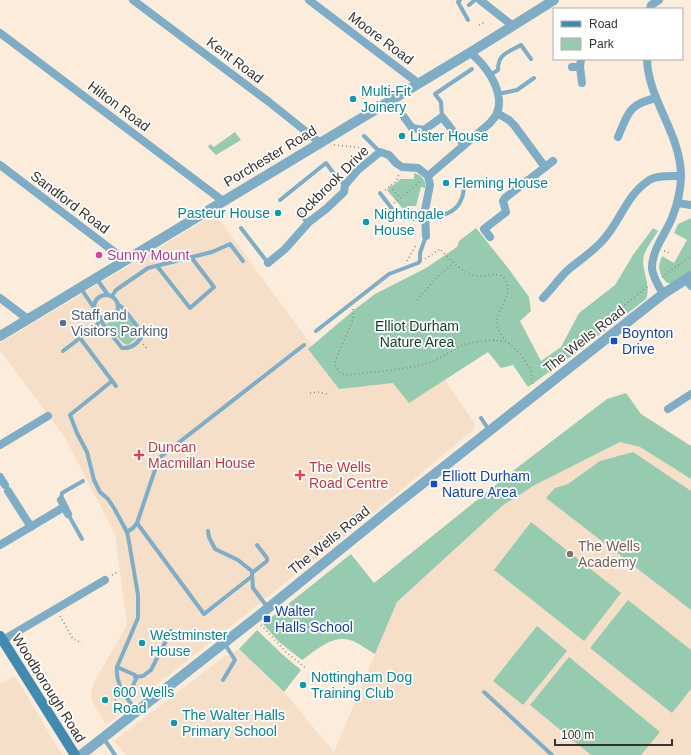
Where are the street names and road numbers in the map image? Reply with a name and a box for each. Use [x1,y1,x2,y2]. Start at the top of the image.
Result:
street label: Moore Road [345,8,417,68]
street label: Kent Road [204,34,266,86]
street label: Hilton Road [85,78,153,134]
street label: Porchester Road [221,122,319,190]
street label: Ockbrook Drive [292,142,372,222]
street label: Sandford Road [28,167,112,237]
street label: The Wells Road [540,302,628,376]
street label: The Wells Road [285,503,373,577]
street label: Woodborough Road [9,631,89,745]

